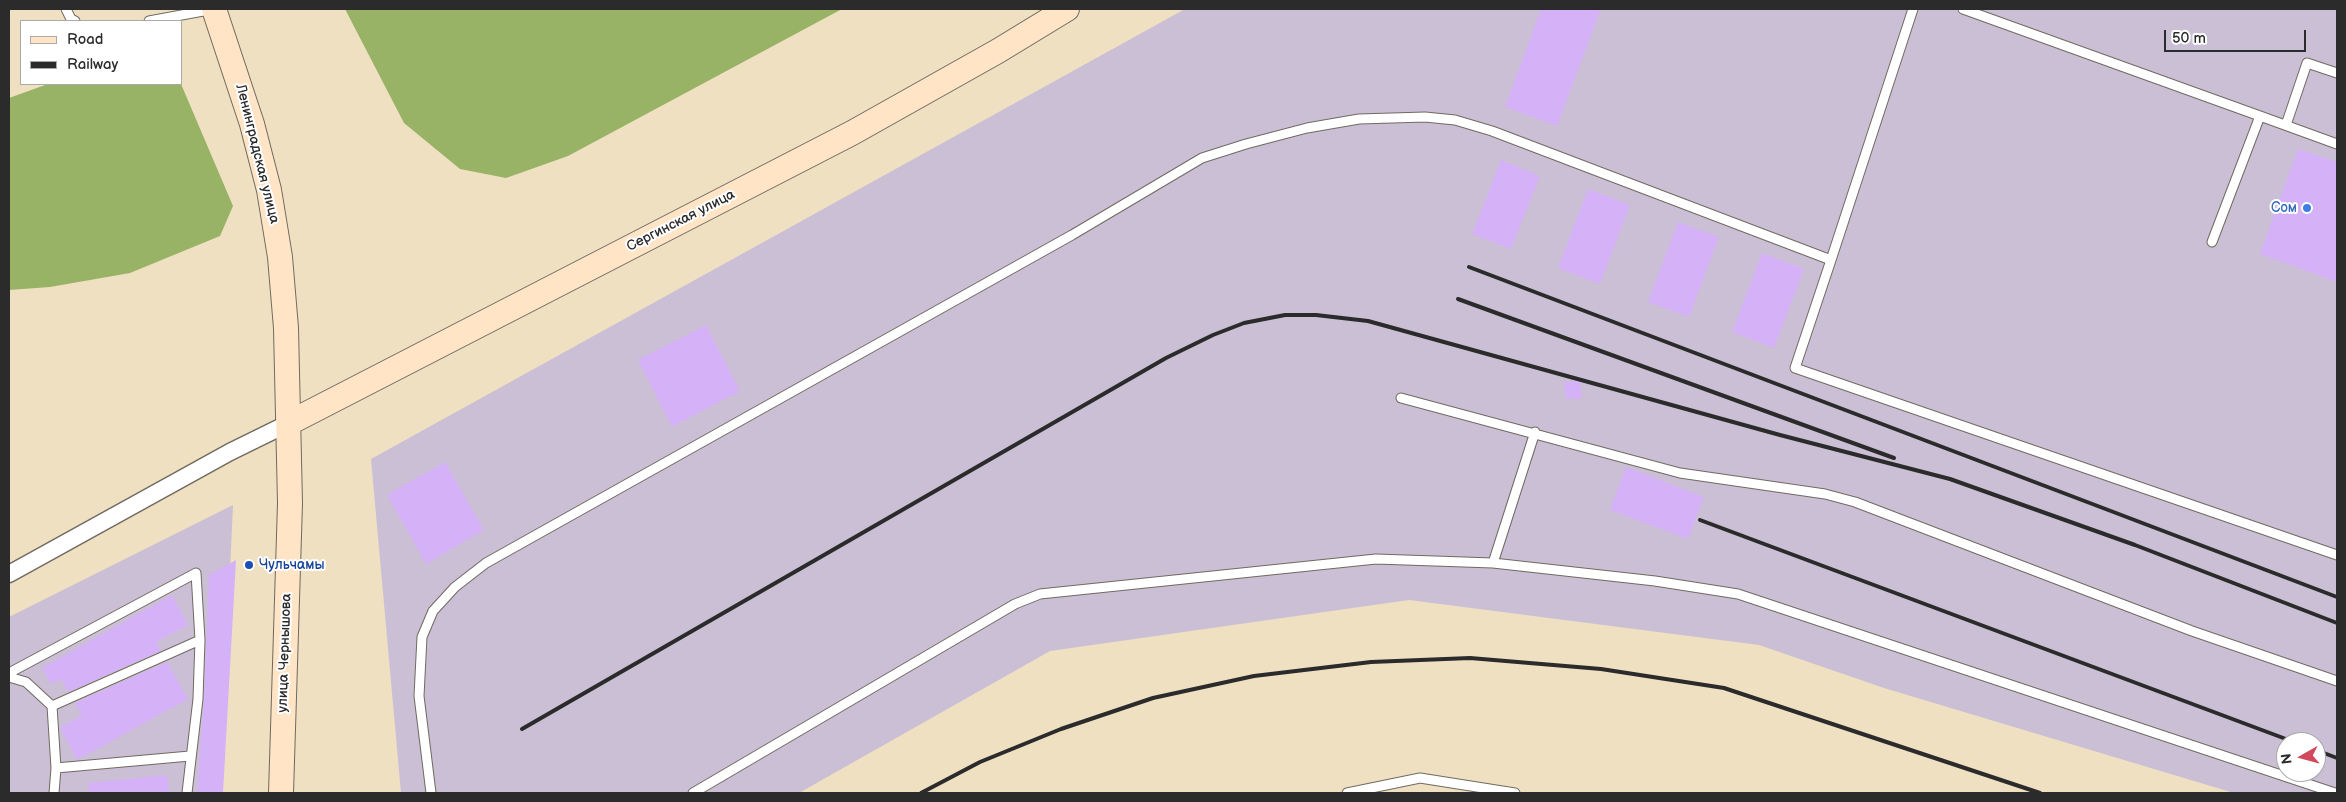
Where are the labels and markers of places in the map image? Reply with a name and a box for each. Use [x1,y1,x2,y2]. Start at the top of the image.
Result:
place label: Сом [2271,200,2297,216]
marker: Сом [2301,202,2313,214]
place label: Чульчамы [259,557,324,573]
marker: Чульчамы [243,559,255,571]

